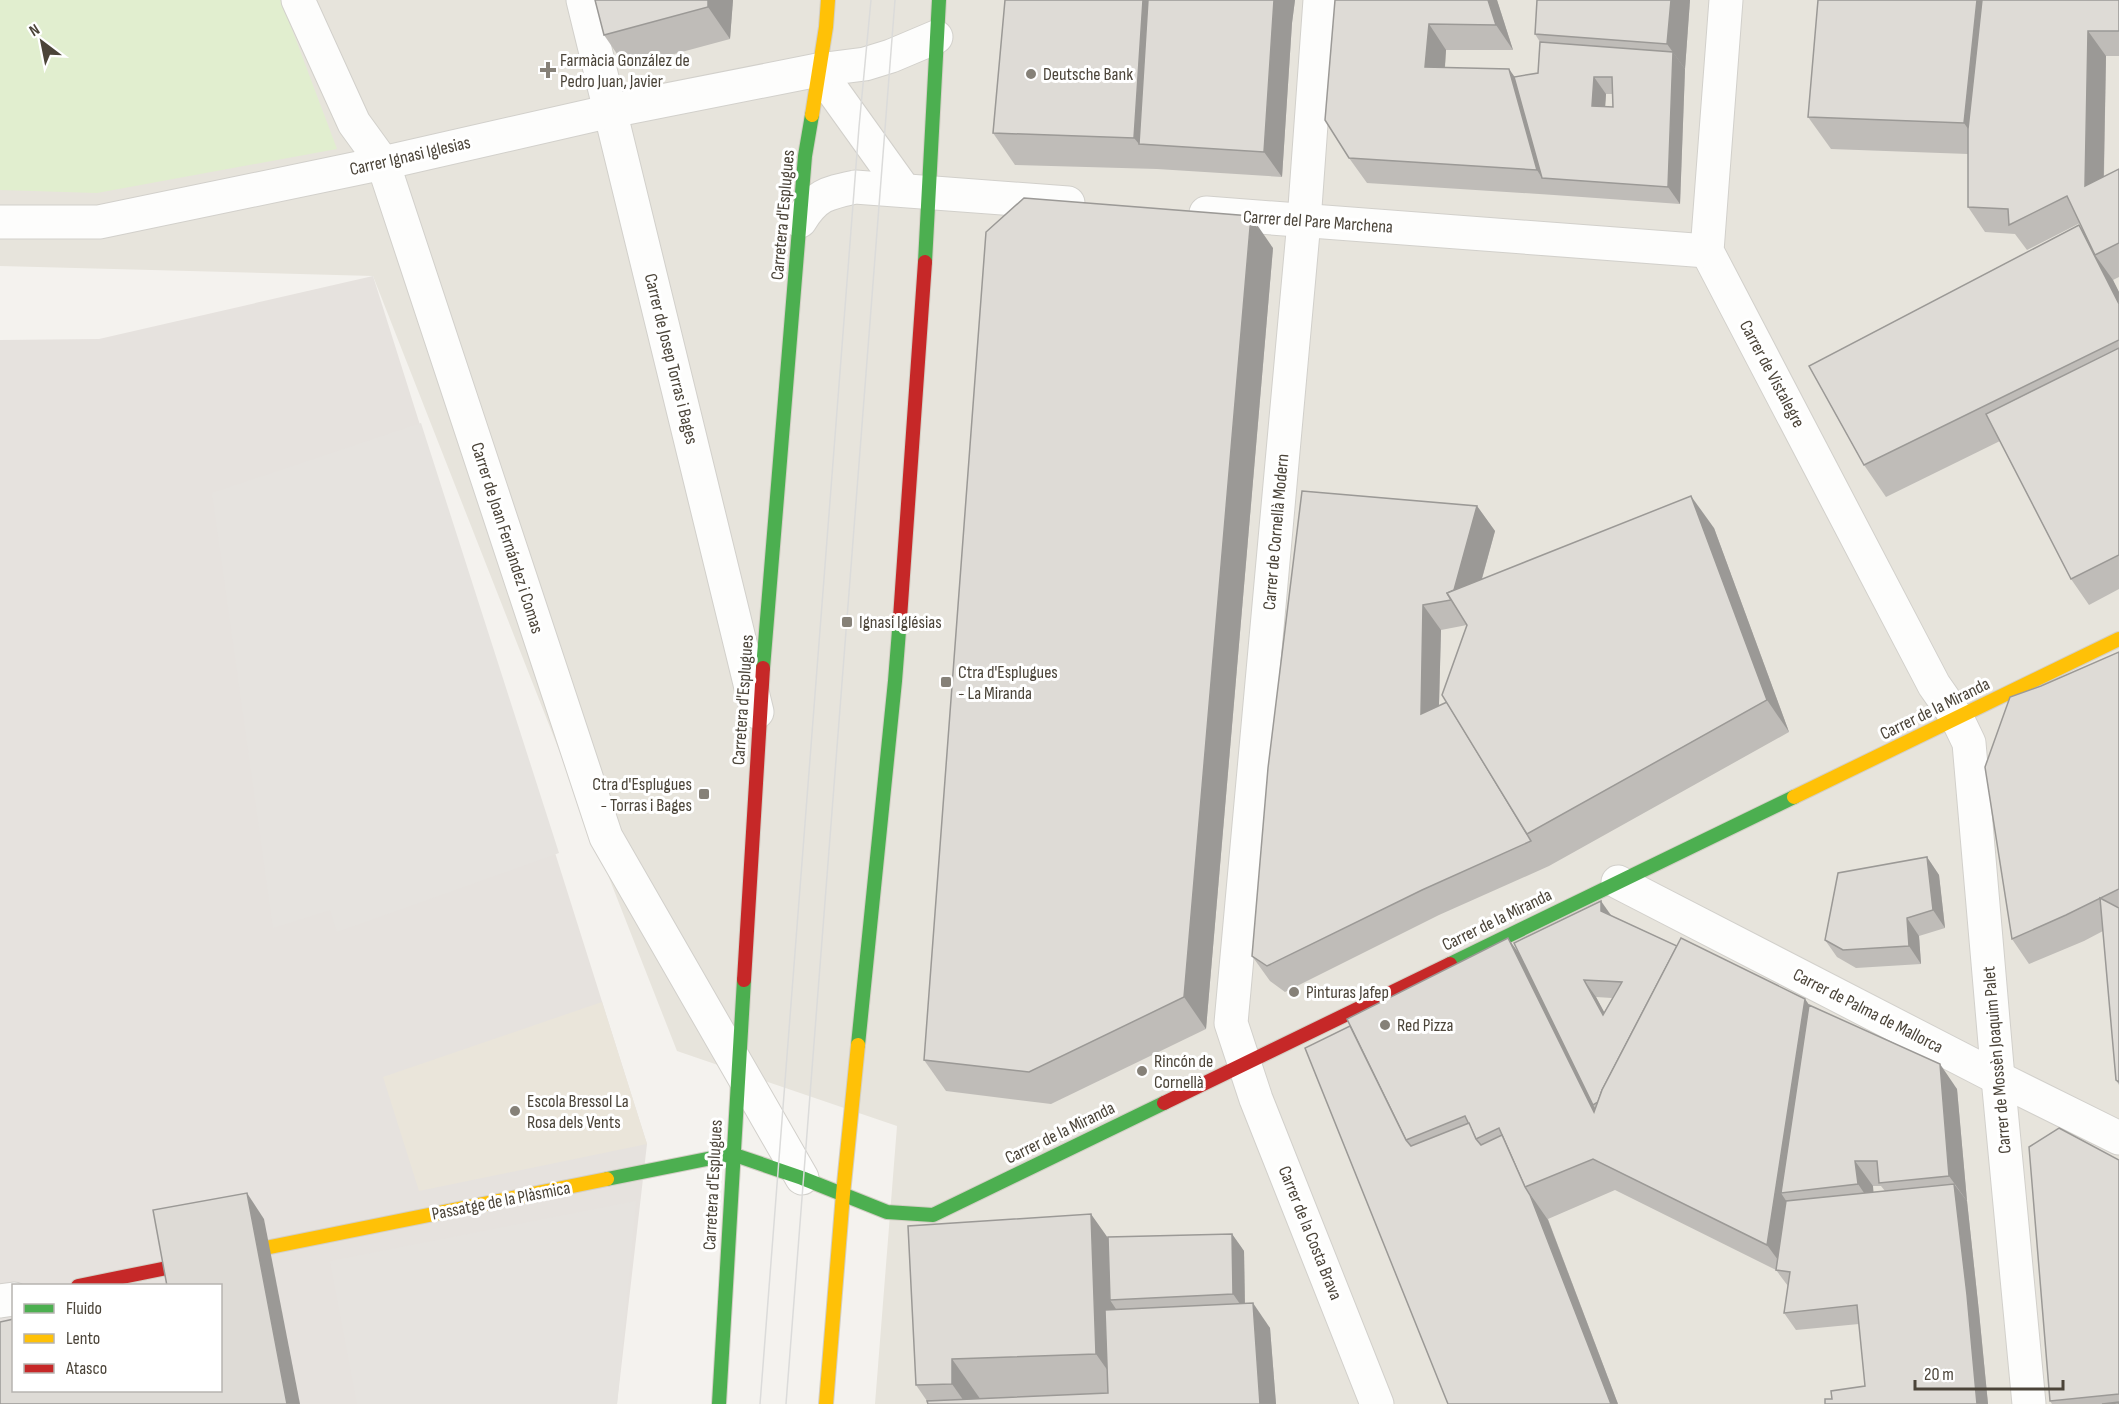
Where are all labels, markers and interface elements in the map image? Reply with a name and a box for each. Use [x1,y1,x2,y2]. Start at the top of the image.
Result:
north arrow [12,12,72,72]
text: N [26,20,44,41]
place label: Farmàcia González de Pedro Juan, Javier [560,50,690,92]
marker: Farmàcia González de Pedro Juan, Javier [541,63,555,77]
place label: Deutsche Bank [1043,64,1133,85]
marker: Deutsche Bank [1024,67,1038,81]
street label: Carrer Ignasi Iglesias [348,132,472,180]
street label: Carretera d'Esplugues [767,149,799,281]
street label: Carrer del Pare Marchena [1242,206,1394,238]
street label: Carrer de Josep Torras i Bages [640,271,702,447]
street label: Carrer de Vistalegre [1735,317,1809,431]
street label: Carrer de Joan Fernández i Comas [466,440,548,636]
street label: Carrer de Cornellà Modern [1259,453,1293,611]
place label: Ignasi Iglésias [859,612,942,633]
marker: Ignasi Iglésias [840,615,854,629]
street label: Carretera d'Esplugues [728,634,758,766]
place label: Ctra d'Esplugues - La Miranda [958,662,1058,704]
street label: Carrer de la Miranda [1877,673,1993,745]
marker: Ctra d'Esplugues - La Miranda [939,675,953,689]
place label: Ctra d'Esplugues - Torras i Bages [592,774,692,816]
marker: Ctra d'Esplugues - Torras i Bages [697,787,711,801]
street label: Carrer de la Miranda [1439,884,1555,956]
street label: Carrer de Palma de Mallorca [1790,964,1947,1058]
street label: Carrer de Mossèn Joaquim Palet [1978,965,2016,1155]
place label: Pinturas Jafep [1306,982,1389,1003]
marker: Pinturas Jafep [1287,985,1301,999]
place label: Red Pizza [1397,1015,1454,1036]
marker: Red Pizza [1378,1018,1392,1032]
place label: Rincón de Cornellà [1154,1051,1213,1093]
marker: Rincón de Cornellà [1135,1064,1149,1078]
place label: Escola Bressol La Rosa dels Vents [527,1091,629,1133]
street label: Carrer de la Miranda [1002,1097,1118,1169]
marker: Escola Bressol La Rosa dels Vents [508,1104,522,1118]
street label: Carretera d'Esplugues [699,1119,727,1251]
street label: Carrer de la Costa Brava [1274,1163,1346,1303]
street label: Passatge de la Plàsmica [430,1177,572,1225]
legend [12,1284,222,1392]
text: Fluido [66,1298,102,1319]
text: Lento [66,1328,100,1349]
scale bar [1915,1353,2064,1391]
text: Atasco [65,1358,107,1379]
text: 20 m [1924,1364,1954,1385]

